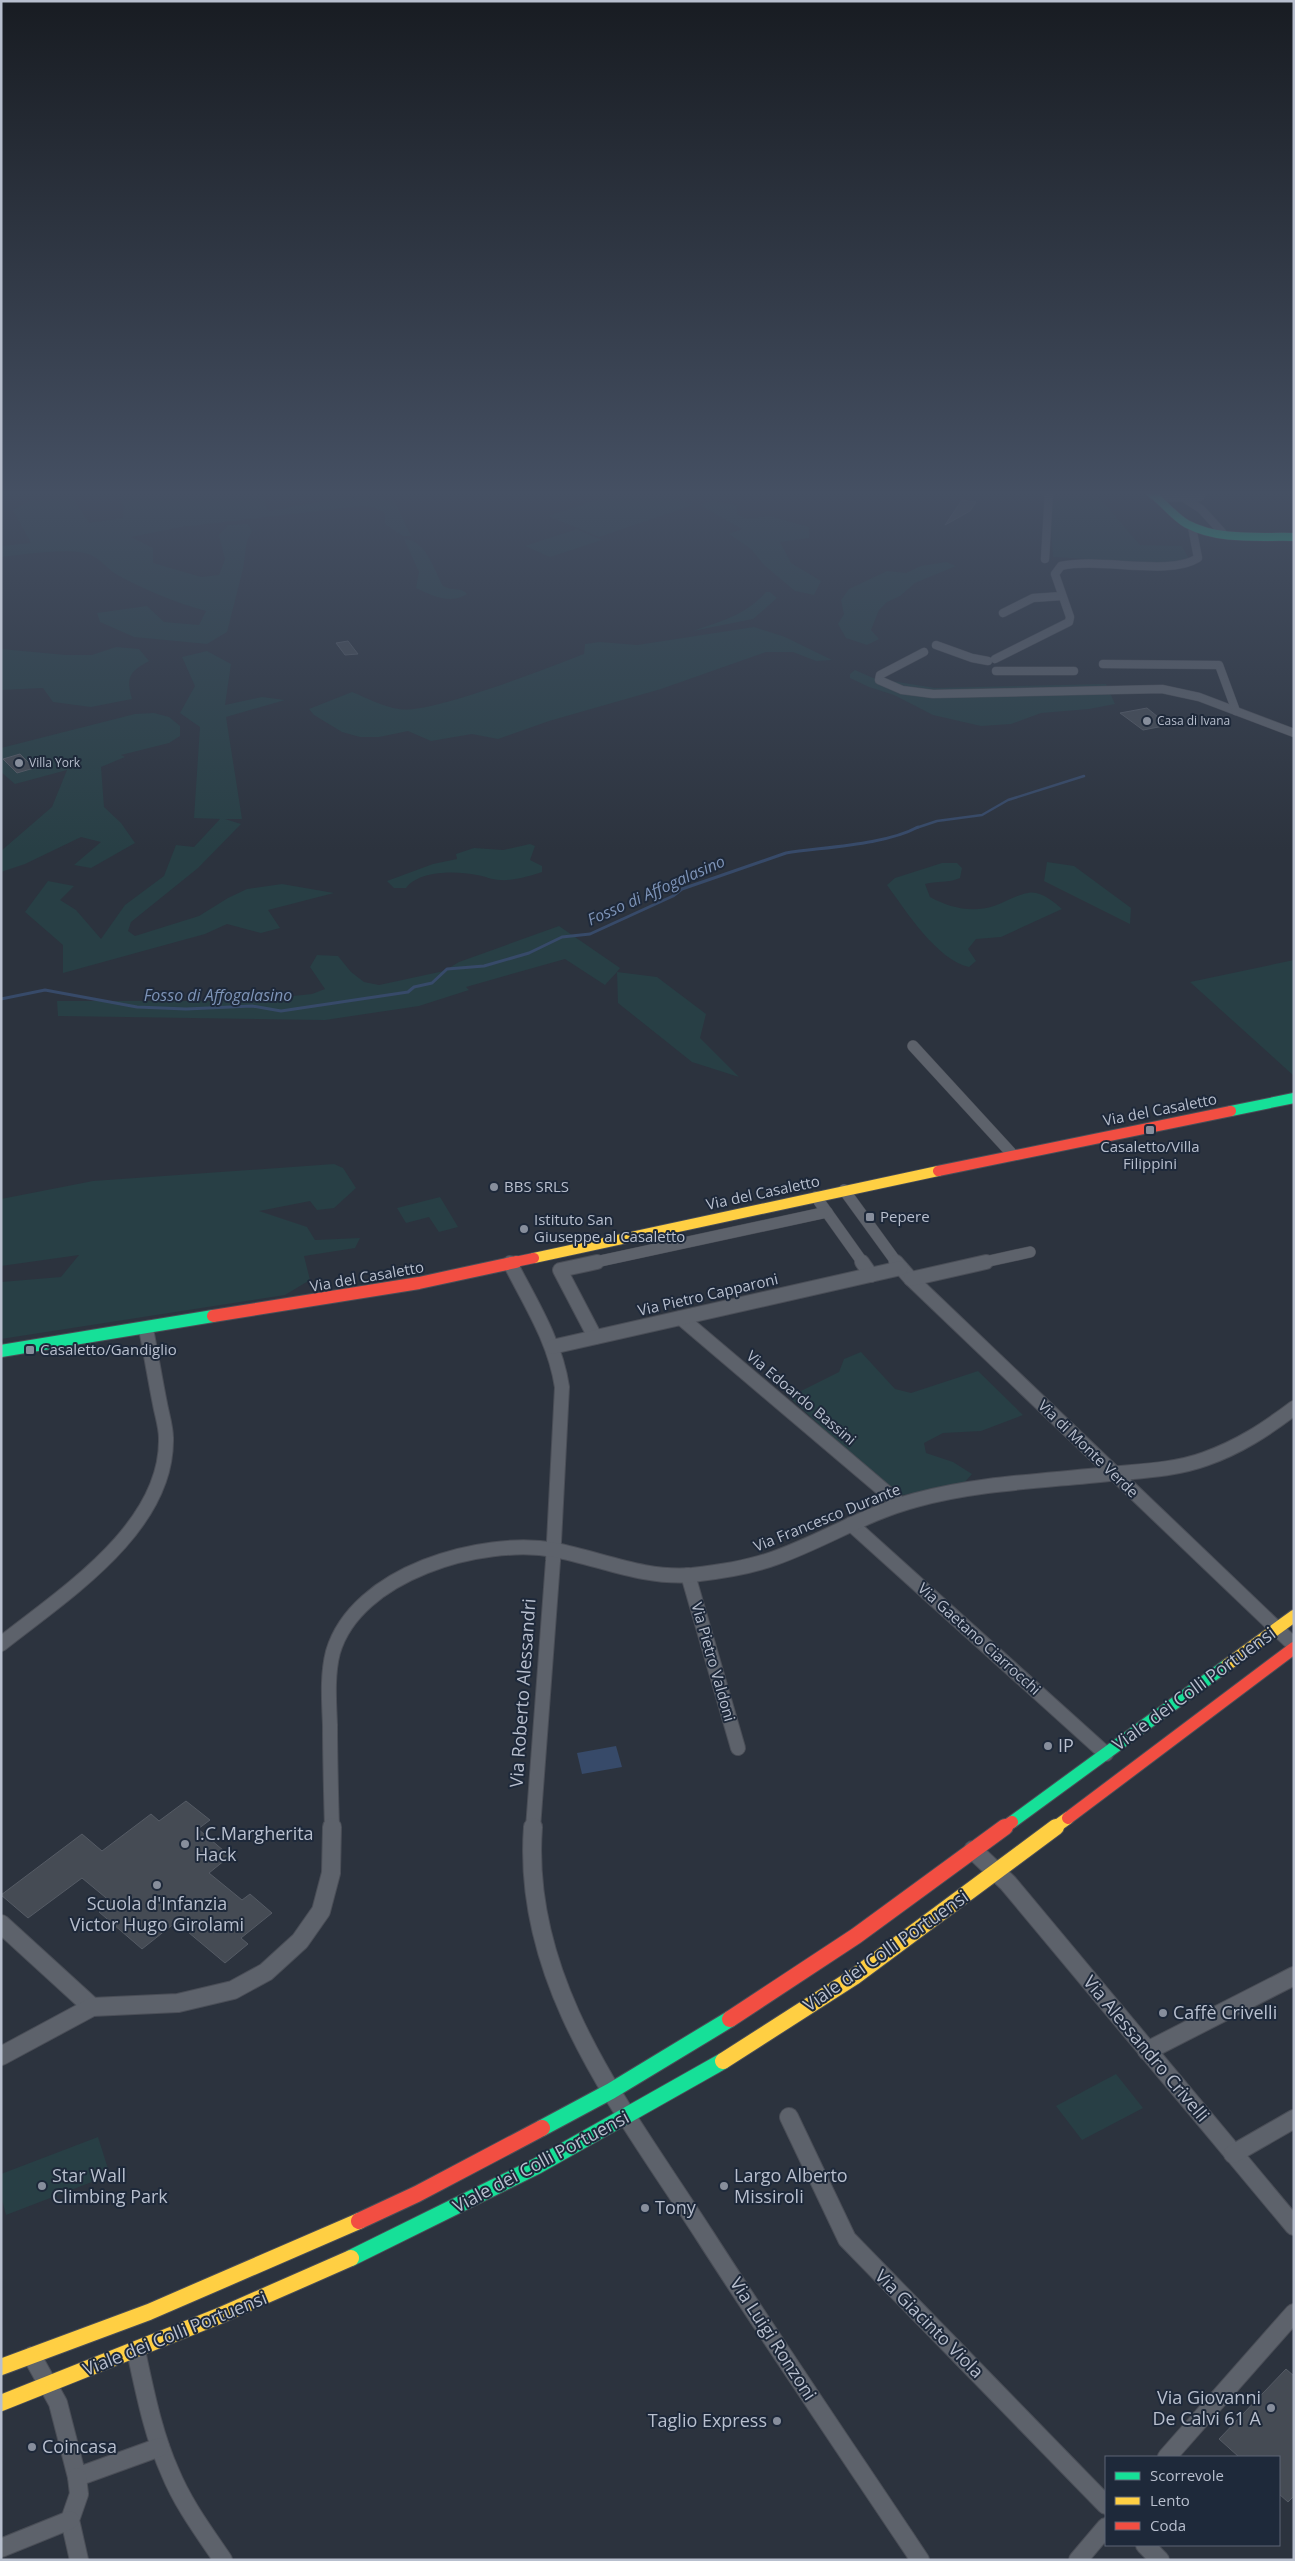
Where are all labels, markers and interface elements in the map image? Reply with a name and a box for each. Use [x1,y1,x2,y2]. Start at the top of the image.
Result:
place label: Casa di Ivana [1157,712,1230,729]
marker: Casa di Ivana [1141,715,1153,727]
place label: Villa York [29,754,81,771]
marker: Villa York [13,757,25,769]
water label: Fosso di Affogalasino [584,850,728,930]
water label: Fosso di Affogalasino [144,984,292,1006]
street label: Via del Casaletto [1101,1088,1218,1130]
marker: Casaletto/Villa Filippini [1144,1124,1156,1136]
place label: Casaletto/Villa Filippini [1100,1136,1200,1173]
street label: Via del Casaletto [704,1170,821,1214]
place label: BBS SRLS [504,1176,569,1196]
marker: BBS SRLS [488,1181,500,1193]
place label: Pepere [880,1206,930,1226]
place label: Istituto San Giuseppe al Casaletto [534,1209,685,1246]
marker: Pepere [864,1211,876,1223]
marker: Istituto San Giuseppe al Casaletto [518,1223,530,1235]
street label: Via del Casaletto [308,1256,425,1296]
street label: Via Pietro Capparoni [636,1268,780,1320]
place label: Casaletto/Gandiglio [40,1339,177,1359]
marker: Casaletto/Gandiglio [24,1344,36,1356]
street label: Via Edoardo Bassini [743,1345,861,1449]
street label: Via di Monte Verde [1034,1395,1143,1501]
street label: Via Francesco Durante [750,1478,903,1556]
street label: Via Gaetano Ciarrocchi [914,1578,1045,1699]
street label: Via Roberto Alessandri [503,1598,541,1788]
street label: Via Pietro Valdoni [687,1600,741,1724]
street label: Viale dei Colli Portuensi [1107,1621,1280,1756]
place label: IP [1058,1733,1074,1757]
marker: IP [1042,1740,1054,1752]
place label: I.C.Margherita Hack [195,1821,314,1866]
marker: I.C.Margherita Hack [179,1838,191,1850]
marker: Scuola d'Infanzia Victor Hugo Girolami [151,1879,163,1891]
street label: Viale dei Colli Portuensi [798,1884,973,2016]
place label: Scuola d'Infanzia Victor Hugo Girolami [70,1891,244,1936]
street label: Via Alessandro Crivelli [1078,1970,1215,2127]
place label: Caffè Crivelli [1173,2000,1277,2024]
marker: Caffè Crivelli [1157,2007,1169,2019]
street label: Viale dei Colli Portuensi [448,2104,633,2218]
place label: Star Wall Climbing Park [52,2163,168,2208]
place label: Largo Alberto Missiroli [734,2163,848,2208]
marker: Star Wall Climbing Park [36,2180,48,2192]
marker: Largo Alberto Missiroli [718,2180,730,2192]
place label: Tony [655,2195,697,2219]
marker: Tony [639,2202,651,2214]
street label: Via Giacinto Viola [870,2264,989,2383]
street label: Via Luigi Ronzoni [725,2272,823,2404]
street label: Viale dei Colli Portuensi [79,2285,270,2381]
place label: Via Giovanni De Calvi 61 A [1152,2385,1262,2430]
marker: Via Giovanni De Calvi 61 A [1265,2402,1277,2414]
place label: Taglio Express [648,2408,767,2432]
marker: Taglio Express [771,2415,783,2427]
place label: Coincasa [42,2434,117,2458]
marker: Coincasa [26,2441,38,2453]
legend [1105,2456,1280,2546]
text: Scorrevole [1150,2465,1224,2485]
text: Lento [1150,2490,1190,2510]
text: Coda [1150,2515,1186,2535]

